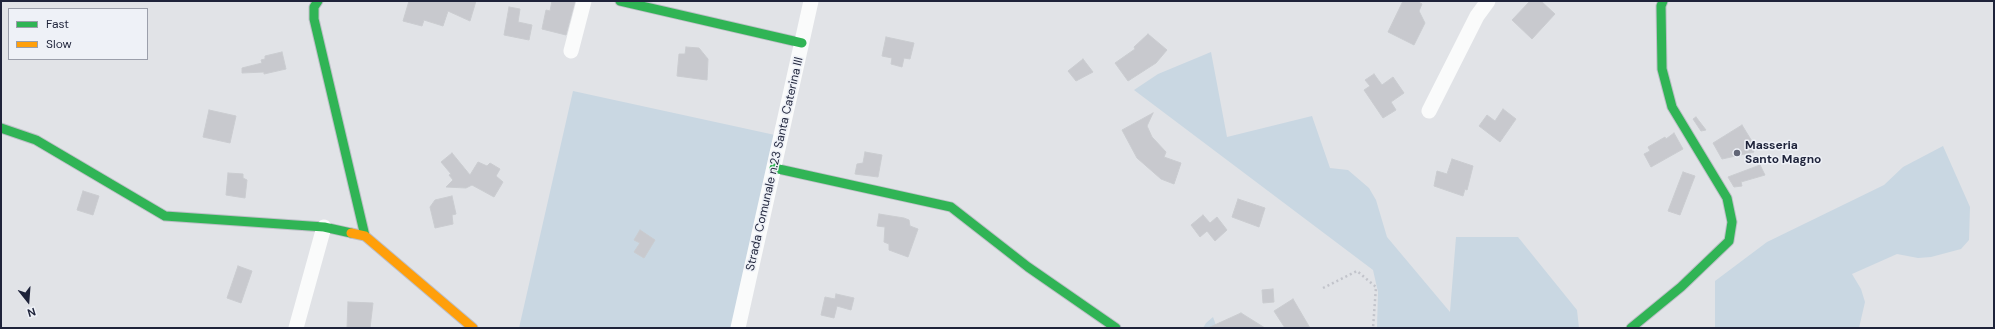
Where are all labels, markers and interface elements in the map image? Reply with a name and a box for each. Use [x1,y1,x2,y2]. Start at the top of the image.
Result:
legend [8,8,148,60]
text: Fast [46,16,69,32]
text: Slow [46,36,72,52]
street label: Strada Comunale n.23 Santa Caterina III [743,56,807,272]
place label: Masseria Santo Magno [1745,139,1821,167]
marker: Masseria Santo Magno [1732,148,1742,158]
north arrow [8,281,48,321]
text: N [26,305,37,320]

